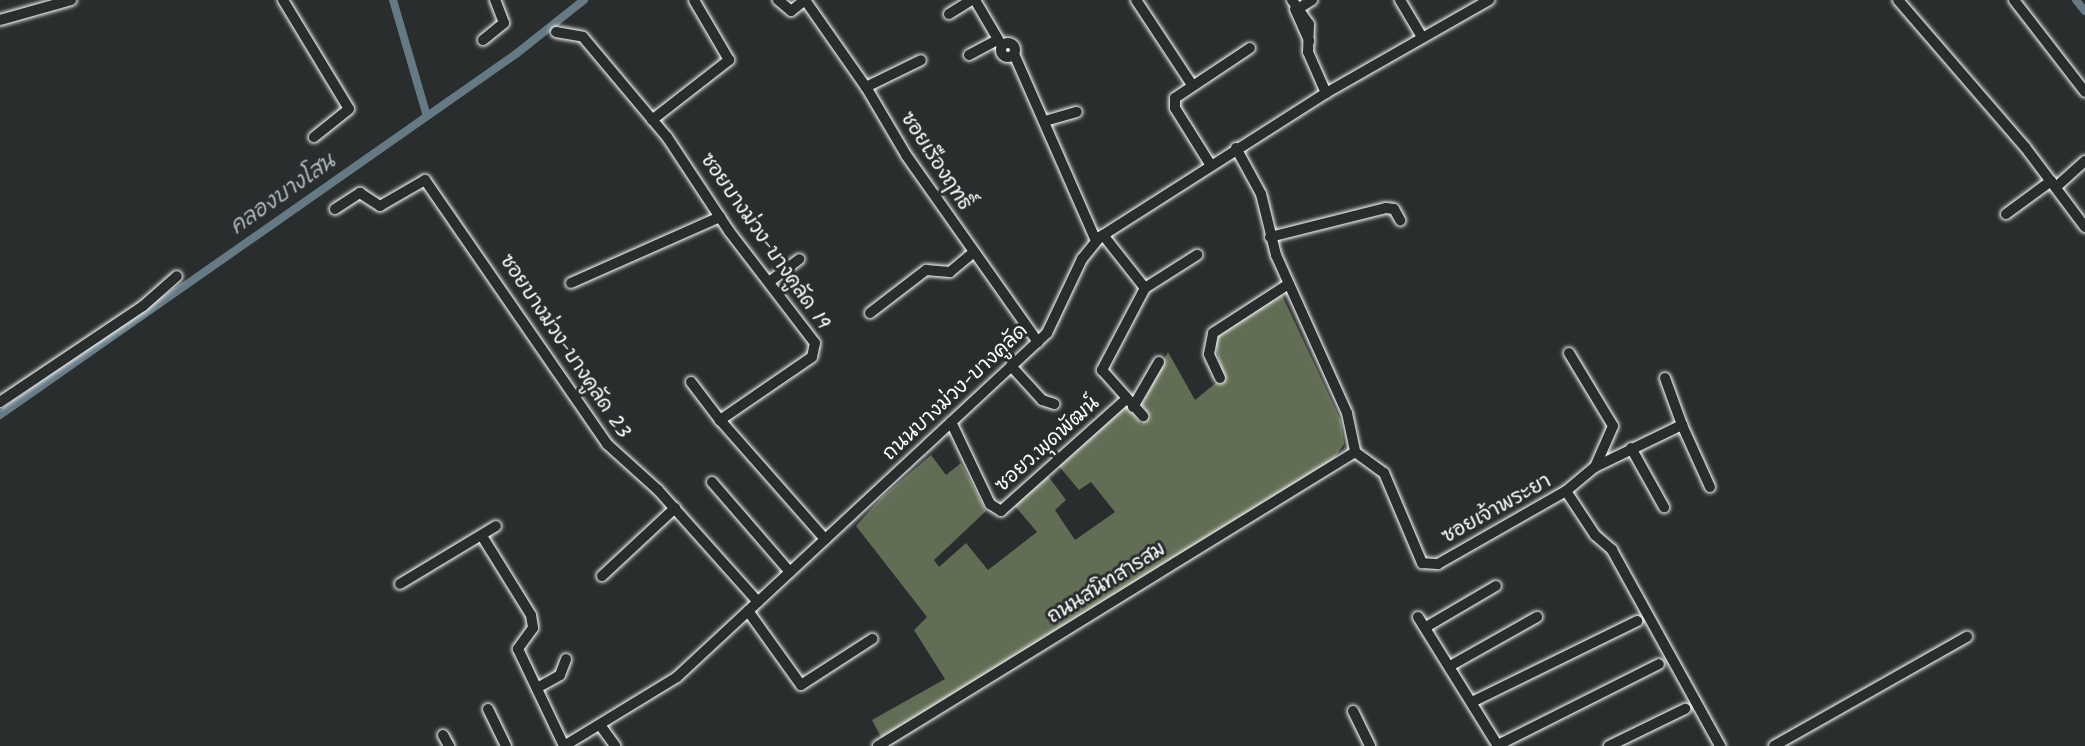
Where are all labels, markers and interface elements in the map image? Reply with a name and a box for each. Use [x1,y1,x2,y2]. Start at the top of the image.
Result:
street label: ซอยเรืองฤทธิ์ [894,108,976,216]
water label: คลองบางโสน [225,149,341,241]
street label: ซอยบางม่วง-บางคูลัด 19 [694,149,834,335]
street label: ซอยบางม่วง-บางคูลัด 23 [493,250,635,444]
street label: ถนนบางม่วง-บางคูลัด [878,320,1034,466]
street label: ซอยว.พุดพัฒน์ [991,392,1105,498]
street label: ซอยเจ้าพระยา [1438,470,1556,550]
street label: ถนนสนิทสารสม [1043,538,1171,630]

